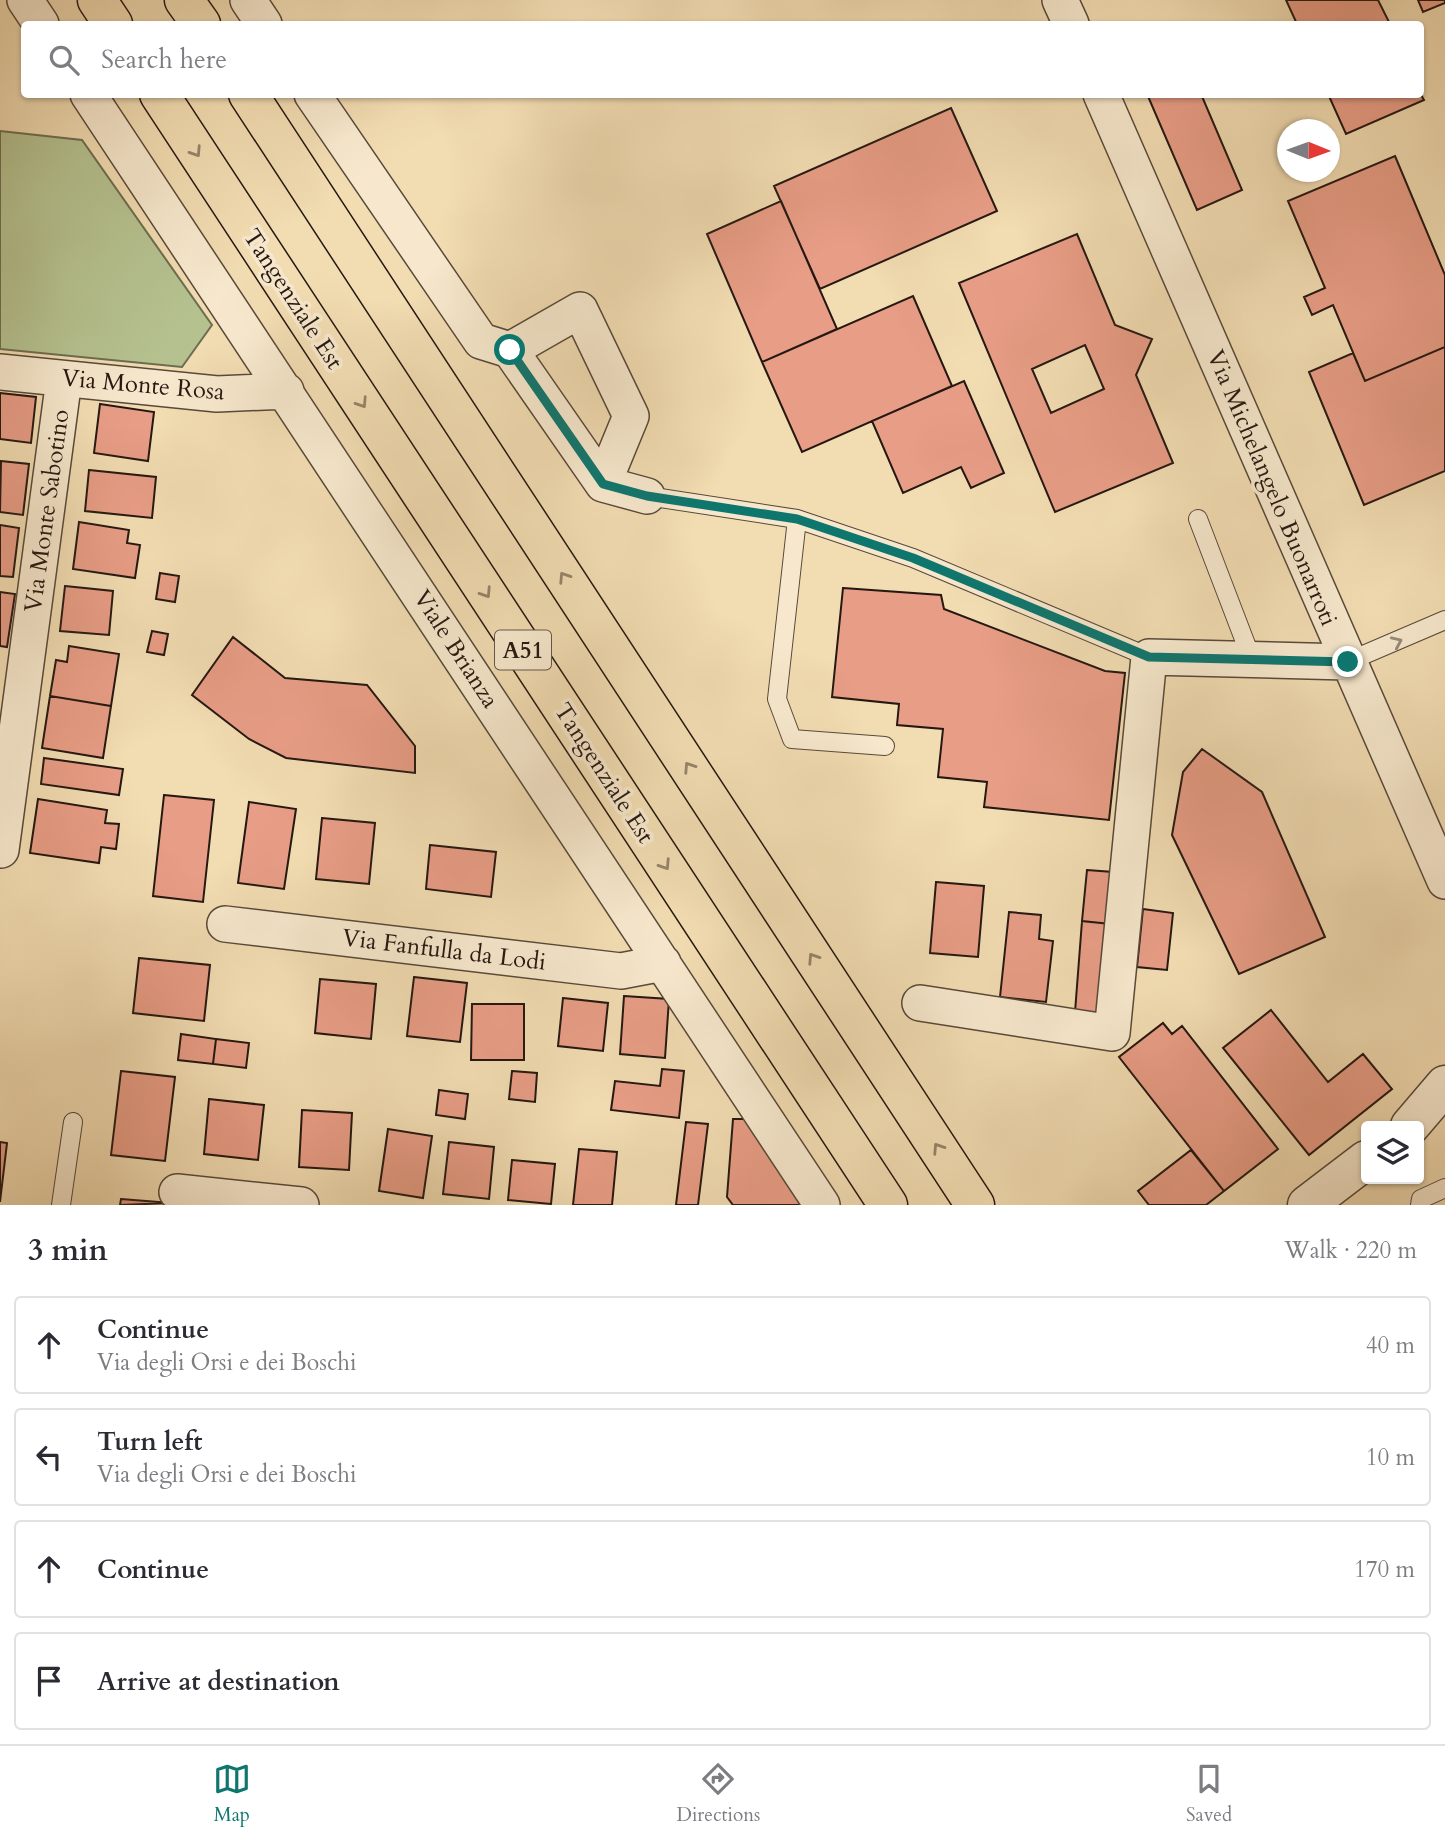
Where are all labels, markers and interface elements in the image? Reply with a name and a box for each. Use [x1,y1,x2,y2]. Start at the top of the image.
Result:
search box [21,21,1424,98]
icon: search [45,41,83,79]
text: Search here [101,42,227,77]
north arrow [1277,119,1340,182]
one-way arrow [188,144,201,157]
street label: Tangenziale Est [235,222,351,376]
route start [494,334,525,365]
street label: Via Michelangelo Buonarroti [1199,345,1345,631]
street label: Via Monte Rosa [60,361,226,409]
one-way arrow [353,395,366,408]
street label: Via Monte Sabotino [16,407,78,615]
one-way arrow [560,572,572,585]
street label: Viale Brianza [405,583,507,715]
one-way arrow [478,586,491,599]
road number: A51 [495,630,551,670]
one-way arrow [1389,636,1402,650]
route end [1332,646,1363,677]
street label: Tangenziale Est [546,696,662,850]
one-way arrow [684,762,697,775]
one-way arrow [657,858,670,871]
street label: Via Fanfulla da Lodi [340,921,548,979]
one-way arrow [809,952,822,965]
map controls [1361,1121,1424,1184]
button: layers [1361,1121,1424,1184]
one-way arrow [934,1143,946,1156]
text: 3 min [28,1230,108,1271]
text: Walk · 220 m [1284,1235,1417,1266]
text: Continue [97,1312,209,1347]
icon: ahead [30,1326,68,1364]
text: 40 m [1366,1330,1415,1361]
text: Via degli Orsi e dei Boschi [97,1347,356,1378]
text: Turn left [97,1424,202,1459]
icon: left [30,1438,68,1476]
text: 10 m [1366,1442,1415,1473]
text: Via degli Orsi e dei Boschi [97,1459,356,1490]
icon: ahead [30,1550,68,1588]
text: Continue [97,1552,209,1587]
text: 170 m [1354,1554,1415,1585]
icon: arrive [30,1662,68,1700]
text: Arrive at destination [97,1664,340,1699]
tab: Map [213,1760,251,1828]
tab: Directions [677,1760,760,1828]
tab: Saved [1186,1760,1232,1828]

